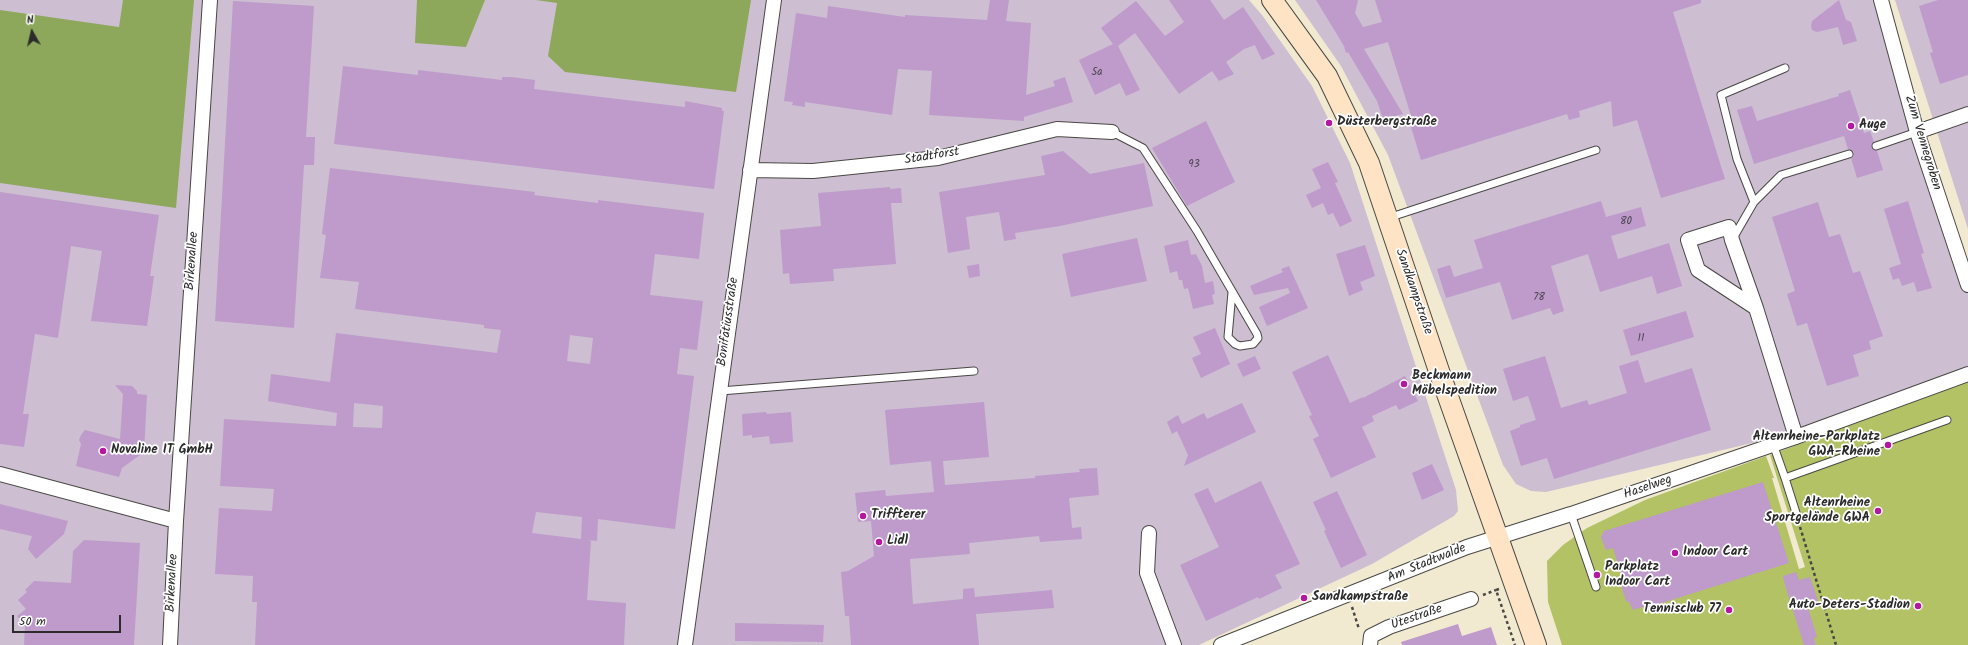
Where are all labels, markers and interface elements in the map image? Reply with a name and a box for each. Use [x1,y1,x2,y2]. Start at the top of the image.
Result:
text: N [26,11,35,30]
north arrow [12,12,52,52]
house number: 5a [1091,66,1103,80]
street label: Zum Vennegroben [1900,94,1944,192]
place label: Düsterbergstraße [1337,115,1437,131]
marker: Düsterbergstraße [1324,118,1334,128]
place label: Auge [1859,118,1886,134]
marker: Auge [1846,121,1856,131]
street label: Stadtforst [904,145,960,169]
house number: 93 [1188,158,1200,172]
house number: 80 [1620,215,1632,229]
street label: Birkenallee [183,231,203,291]
street label: Sandkampstraße [1391,247,1435,337]
street label: Bonifatiusstraße [715,277,743,367]
house number: 78 [1533,291,1545,305]
house number: 11 [1638,332,1644,346]
place label: Beckmann Möbelspedition [1412,369,1497,400]
marker: Beckmann Möbelspedition [1399,379,1409,389]
place label: Altenrheine-Parkplatz GWA-Rheine [1753,430,1880,461]
marker: Altenrheine-Parkplatz GWA-Rheine [1883,440,1893,450]
place label: Novaline IT GmbH [111,443,213,459]
marker: Novaline IT GmbH [98,446,108,456]
street label: Haselweg [1622,472,1674,504]
place label: Altenrheine Sportgelände GWA [1765,496,1870,527]
marker: Altenrheine Sportgelände GWA [1873,506,1883,516]
place label: Triffterer [871,508,925,524]
marker: Triffterer [858,511,868,521]
place label: Lidl [887,534,908,550]
marker: Lidl [874,537,884,547]
street label: Am Stadtwalde [1385,541,1469,587]
place label: Indoor Cart [1683,545,1748,561]
marker: Indoor Cart [1670,548,1680,558]
street label: Birkenallee [164,553,182,613]
place label: Parkplatz Indoor Cart [1605,560,1670,591]
marker: Parkplatz Indoor Cart [1592,570,1602,580]
place label: Sandkampstraße [1312,590,1408,606]
marker: Sandkampstraße [1299,593,1309,603]
place label: Auto-Deters-Stadion [1789,598,1910,614]
marker: Auto-Deters-Stadion [1913,601,1923,611]
street label: Utestraße [1389,602,1445,634]
place label: Tennisclub 77 [1643,602,1721,618]
marker: Tennisclub 77 [1724,605,1734,615]
scale bar [14,607,123,633]
text: 50 m [19,612,46,631]

